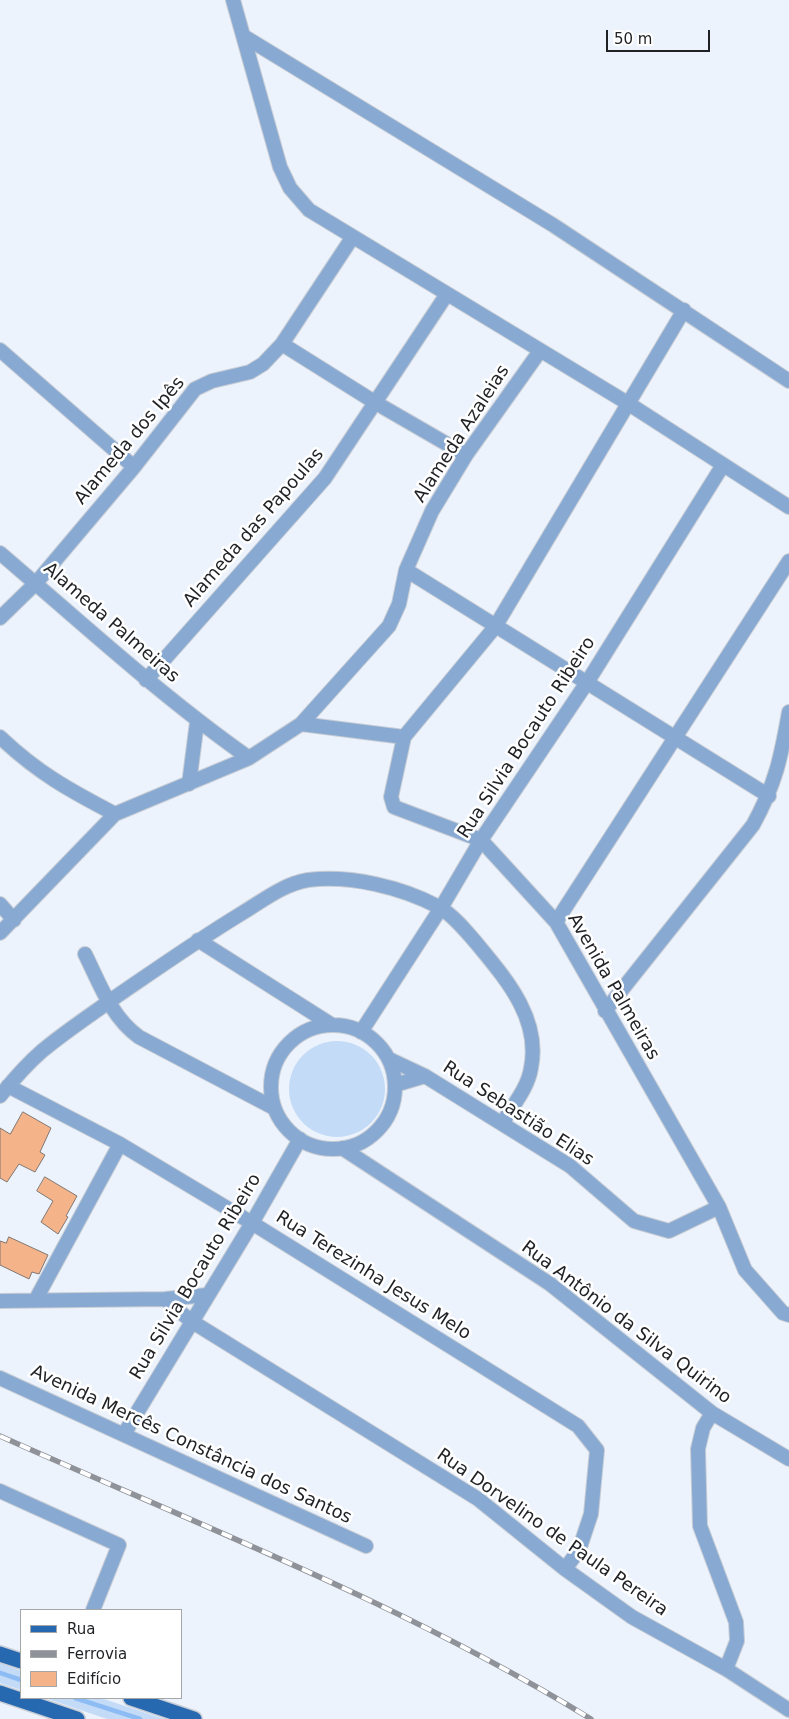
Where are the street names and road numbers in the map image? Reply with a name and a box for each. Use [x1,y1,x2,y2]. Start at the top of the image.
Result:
street label: Alameda Azaleias [410,361,514,507]
street label: Alameda dos Ipês [70,373,190,509]
street label: Alameda das Papoulas [179,444,329,612]
street label: Alameda Palmeiras [39,558,183,688]
street label: Rua Silvia Bocauto Ribeiro [454,633,600,843]
street label: Avenida Palmeiras [562,910,664,1064]
street label: Rua Sebastião Elias [438,1057,598,1171]
street label: Rua Silvia Bocauto Ribeiro [126,1170,266,1384]
street label: Rua Terezinha Jesus Melo [272,1207,474,1345]
street label: Rua Antônio da Silva Quirino [517,1237,735,1409]
street label: Avenida Mercês Constância dos Santos [27,1361,355,1529]
street label: Rua Dorvelino de Paula Pereira [432,1445,672,1621]

